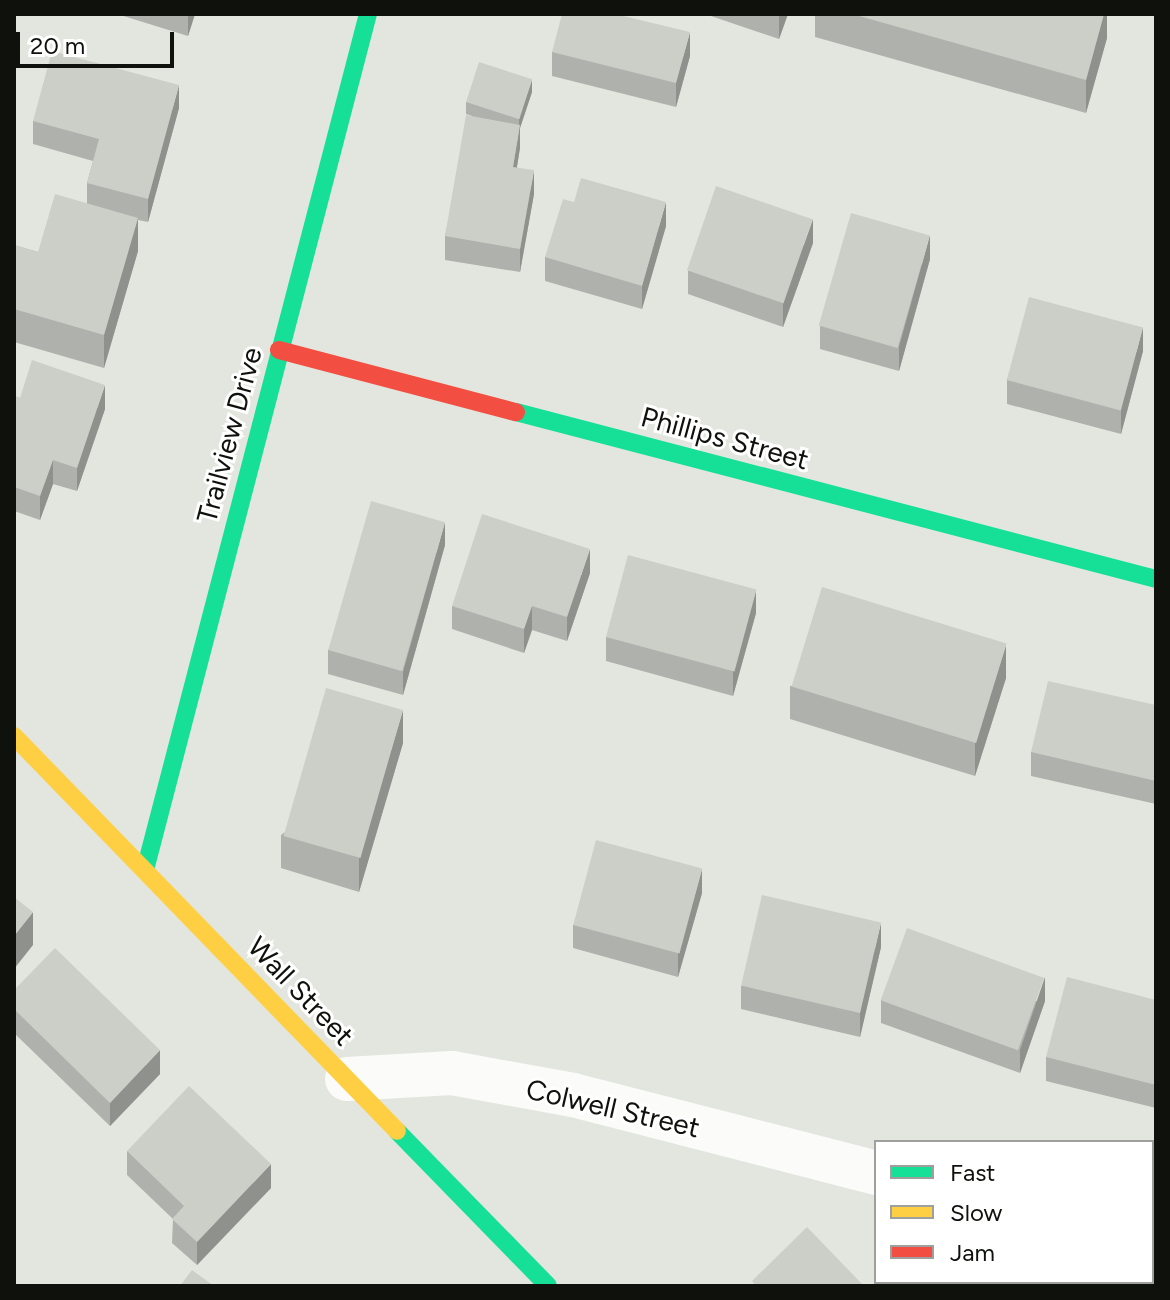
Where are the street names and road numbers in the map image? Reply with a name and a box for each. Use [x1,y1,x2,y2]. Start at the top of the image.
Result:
street label: Trailview Drive [189,344,269,526]
street label: Phillips Street [638,400,812,476]
street label: Wall Street [241,930,361,1052]
street label: Colwell Street [523,1072,703,1144]

